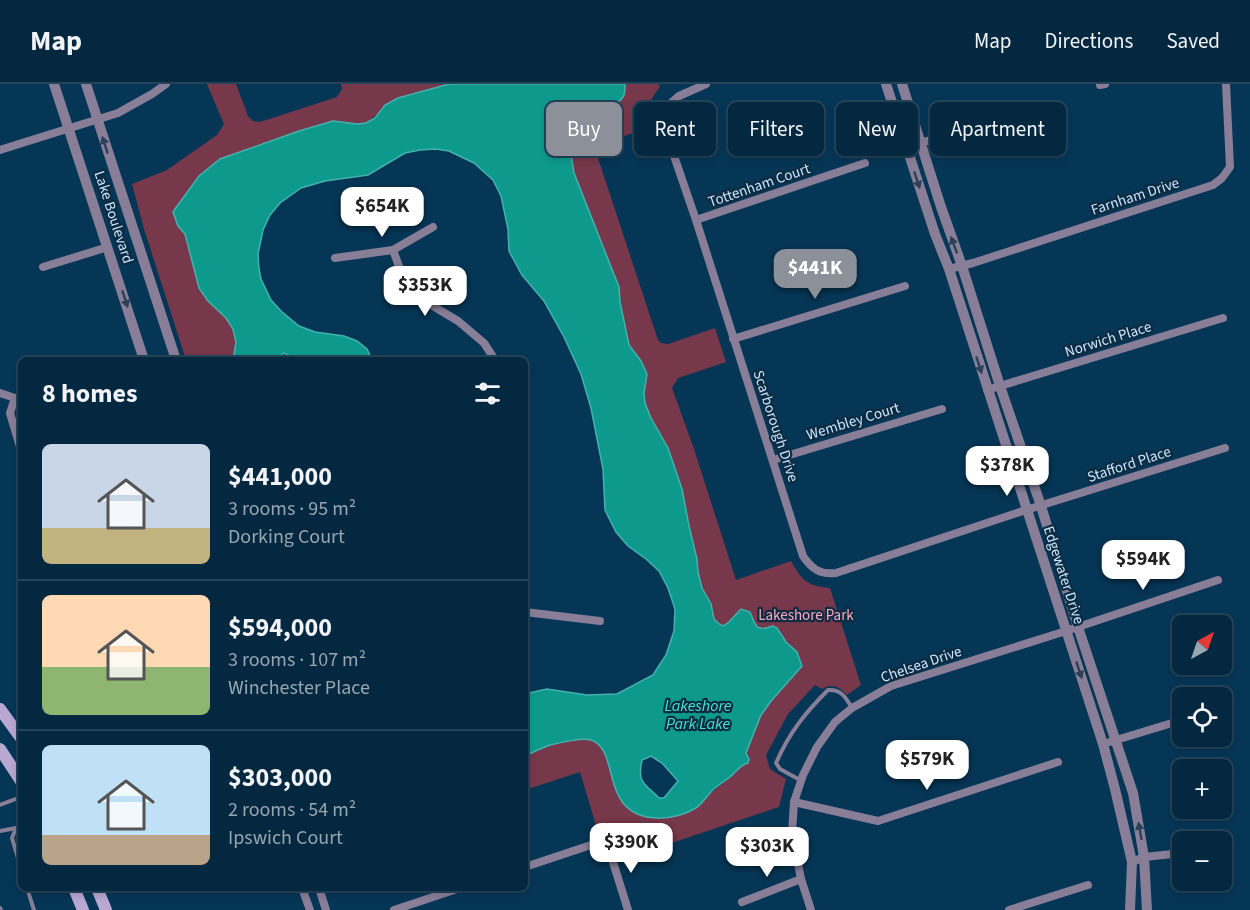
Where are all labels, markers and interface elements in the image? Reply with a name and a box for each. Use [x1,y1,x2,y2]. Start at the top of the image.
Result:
text: Map [30,21,82,61]
text: Map [974,26,1012,56]
text: Directions [1045,26,1133,56]
text: Saved [1166,26,1220,56]
chip: Buy [546,102,622,156]
chip: Rent [634,102,716,156]
chip: Filters [728,102,824,156]
chip: New [836,102,918,156]
chip: Apartment [930,102,1066,156]
one-way arrow [100,136,110,154]
street label: Tottenham Court [705,158,813,213]
street label: Lake Boulevard [89,168,138,266]
one-way arrow [913,171,922,189]
street label: Farnham Drive [1088,172,1182,221]
pin: $654K [340,187,424,238]
text: $654K [355,192,409,220]
one-way arrow [949,236,959,254]
pin: $441K [773,249,857,300]
text: $441K [788,254,842,282]
pin: $353K [383,266,467,317]
text: $353K [398,271,452,299]
one-way arrow [120,290,130,308]
street label: Norwich Place [1062,316,1154,363]
one-way arrow [975,356,984,374]
street label: Scarborough Drive [748,368,804,485]
text: 8 homes [42,375,137,412]
icon: filters [471,377,504,410]
street label: Wembley Court [804,397,902,446]
street label: Stafford Place [1085,441,1174,488]
pin: $378K [965,446,1049,497]
text: $378K [980,451,1034,479]
text: $441,000 [228,458,332,495]
icon: home [90,468,162,540]
text: 3 rooms · 95 m² [228,495,356,523]
text: Dorking Court [228,523,345,551]
street label: Edgewater Drive [1038,523,1089,627]
pin: $594K [1101,540,1185,591]
text: $594K [1116,545,1170,573]
park label: Lakeshore Park [758,605,854,626]
text: $594,000 [228,609,332,646]
north arrow [1172,615,1232,675]
map controls [1172,615,1232,891]
icon: home [90,619,162,691]
street label: Chelsea Drive [878,641,965,688]
text: 3 rooms · 107 m² [228,646,366,674]
one-way arrow [1075,661,1084,679]
text: Winchester Place [228,674,370,702]
button: locate [1172,687,1232,747]
water label: Lakeshore Park Lake [665,695,732,735]
pin: $579K [885,740,969,791]
text: $579K [900,745,954,773]
text: $303,000 [228,759,332,796]
button: + [1172,759,1232,819]
icon: home [90,769,162,841]
text: 2 rooms · 54 m² [228,796,356,824]
one-way arrow [1135,821,1144,840]
pin: $390K [589,823,673,874]
text: Ipswich Court [228,824,343,852]
pin: $303K [725,827,809,878]
text: $390K [604,828,658,856]
button: − [1172,831,1232,891]
text: $303K [740,832,794,860]

